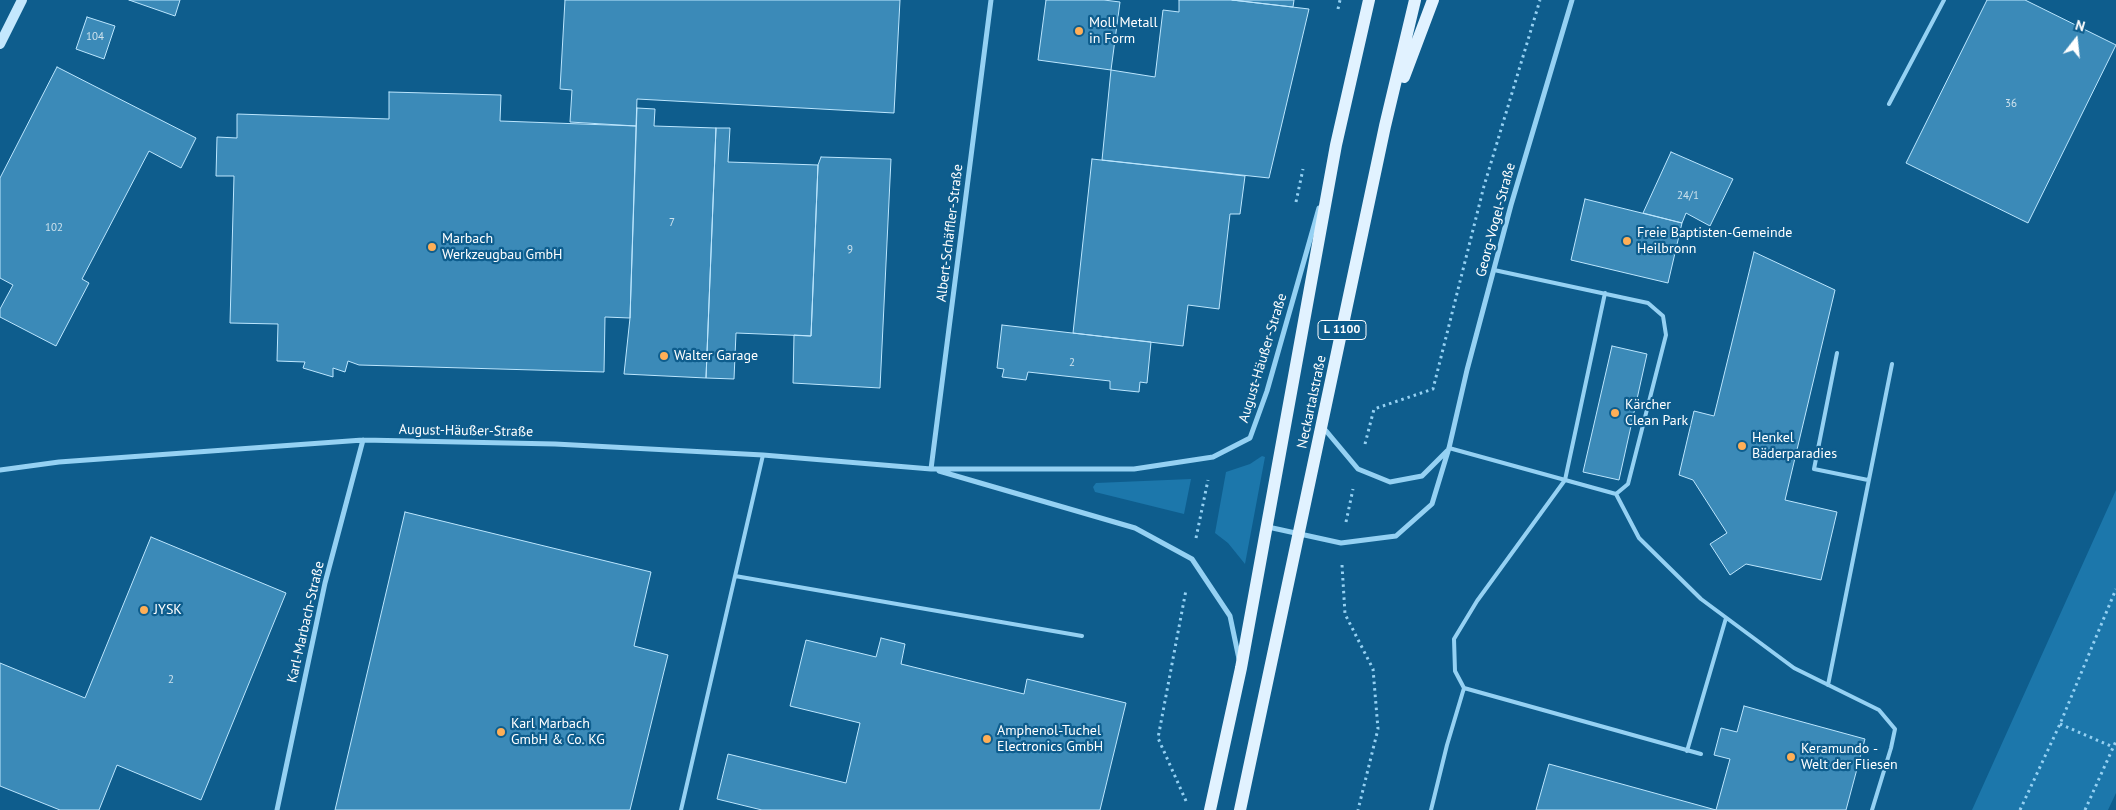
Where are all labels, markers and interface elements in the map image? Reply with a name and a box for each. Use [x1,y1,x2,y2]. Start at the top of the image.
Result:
place label: Moll Metall in Form [1089,15,1158,48]
north arrow [2051,15,2101,65]
text: N [2073,16,2087,35]
marker: Moll Metall in Form [1073,25,1085,37]
house number: 104 [86,30,104,44]
house number: 36 [2005,97,2017,111]
street label: Georg-Vogel-Straße [1473,161,1519,279]
street label: Albert-Schäffler-Straße [933,163,967,303]
house number: 24/1 [1677,189,1699,203]
house number: 7 [669,216,675,230]
house number: 102 [45,221,63,235]
place label: Freie Baptisten-Gemeinde Heilbronn [1637,225,1792,258]
place label: Marbach Werkzeugbau GmbH [442,231,562,264]
marker: Freie Baptisten-Gemeinde Heilbronn [1621,235,1633,247]
marker: Marbach Werkzeugbau GmbH [426,241,438,253]
house number: 9 [847,243,853,257]
street label: August-Häußer-Straße [1235,291,1291,425]
road number: L 1100 [1318,320,1366,340]
place label: Walter Garage [674,348,758,364]
marker: Walter Garage [658,350,670,362]
street label: Neckartalstraße [1294,354,1330,450]
house number: 2 [1069,356,1075,370]
place label: Kärcher Clean Park [1625,397,1688,430]
marker: Kärcher Clean Park [1609,407,1621,419]
street label: August-Häußer-Straße [399,421,533,441]
place label: Henkel Bäderparadies [1752,430,1837,462]
marker: Henkel Bäderparadies [1736,440,1748,452]
street label: Karl-Marbach-Straße [284,559,328,685]
place label: JYSK [154,602,182,618]
marker: JYSK [138,604,150,616]
house number: 2 [168,673,174,687]
place label: Karl Marbach GmbH & Co. KG [511,716,605,749]
place label: Amphenol-Tuchel Electronics GmbH [997,723,1103,756]
marker: Karl Marbach GmbH & Co. KG [495,726,507,738]
marker: Amphenol-Tuchel Electronics GmbH [981,733,993,745]
place label: Keramundo - Welt der Fliesen [1801,741,1898,774]
marker: Keramundo - Welt der Fliesen [1785,751,1797,763]

